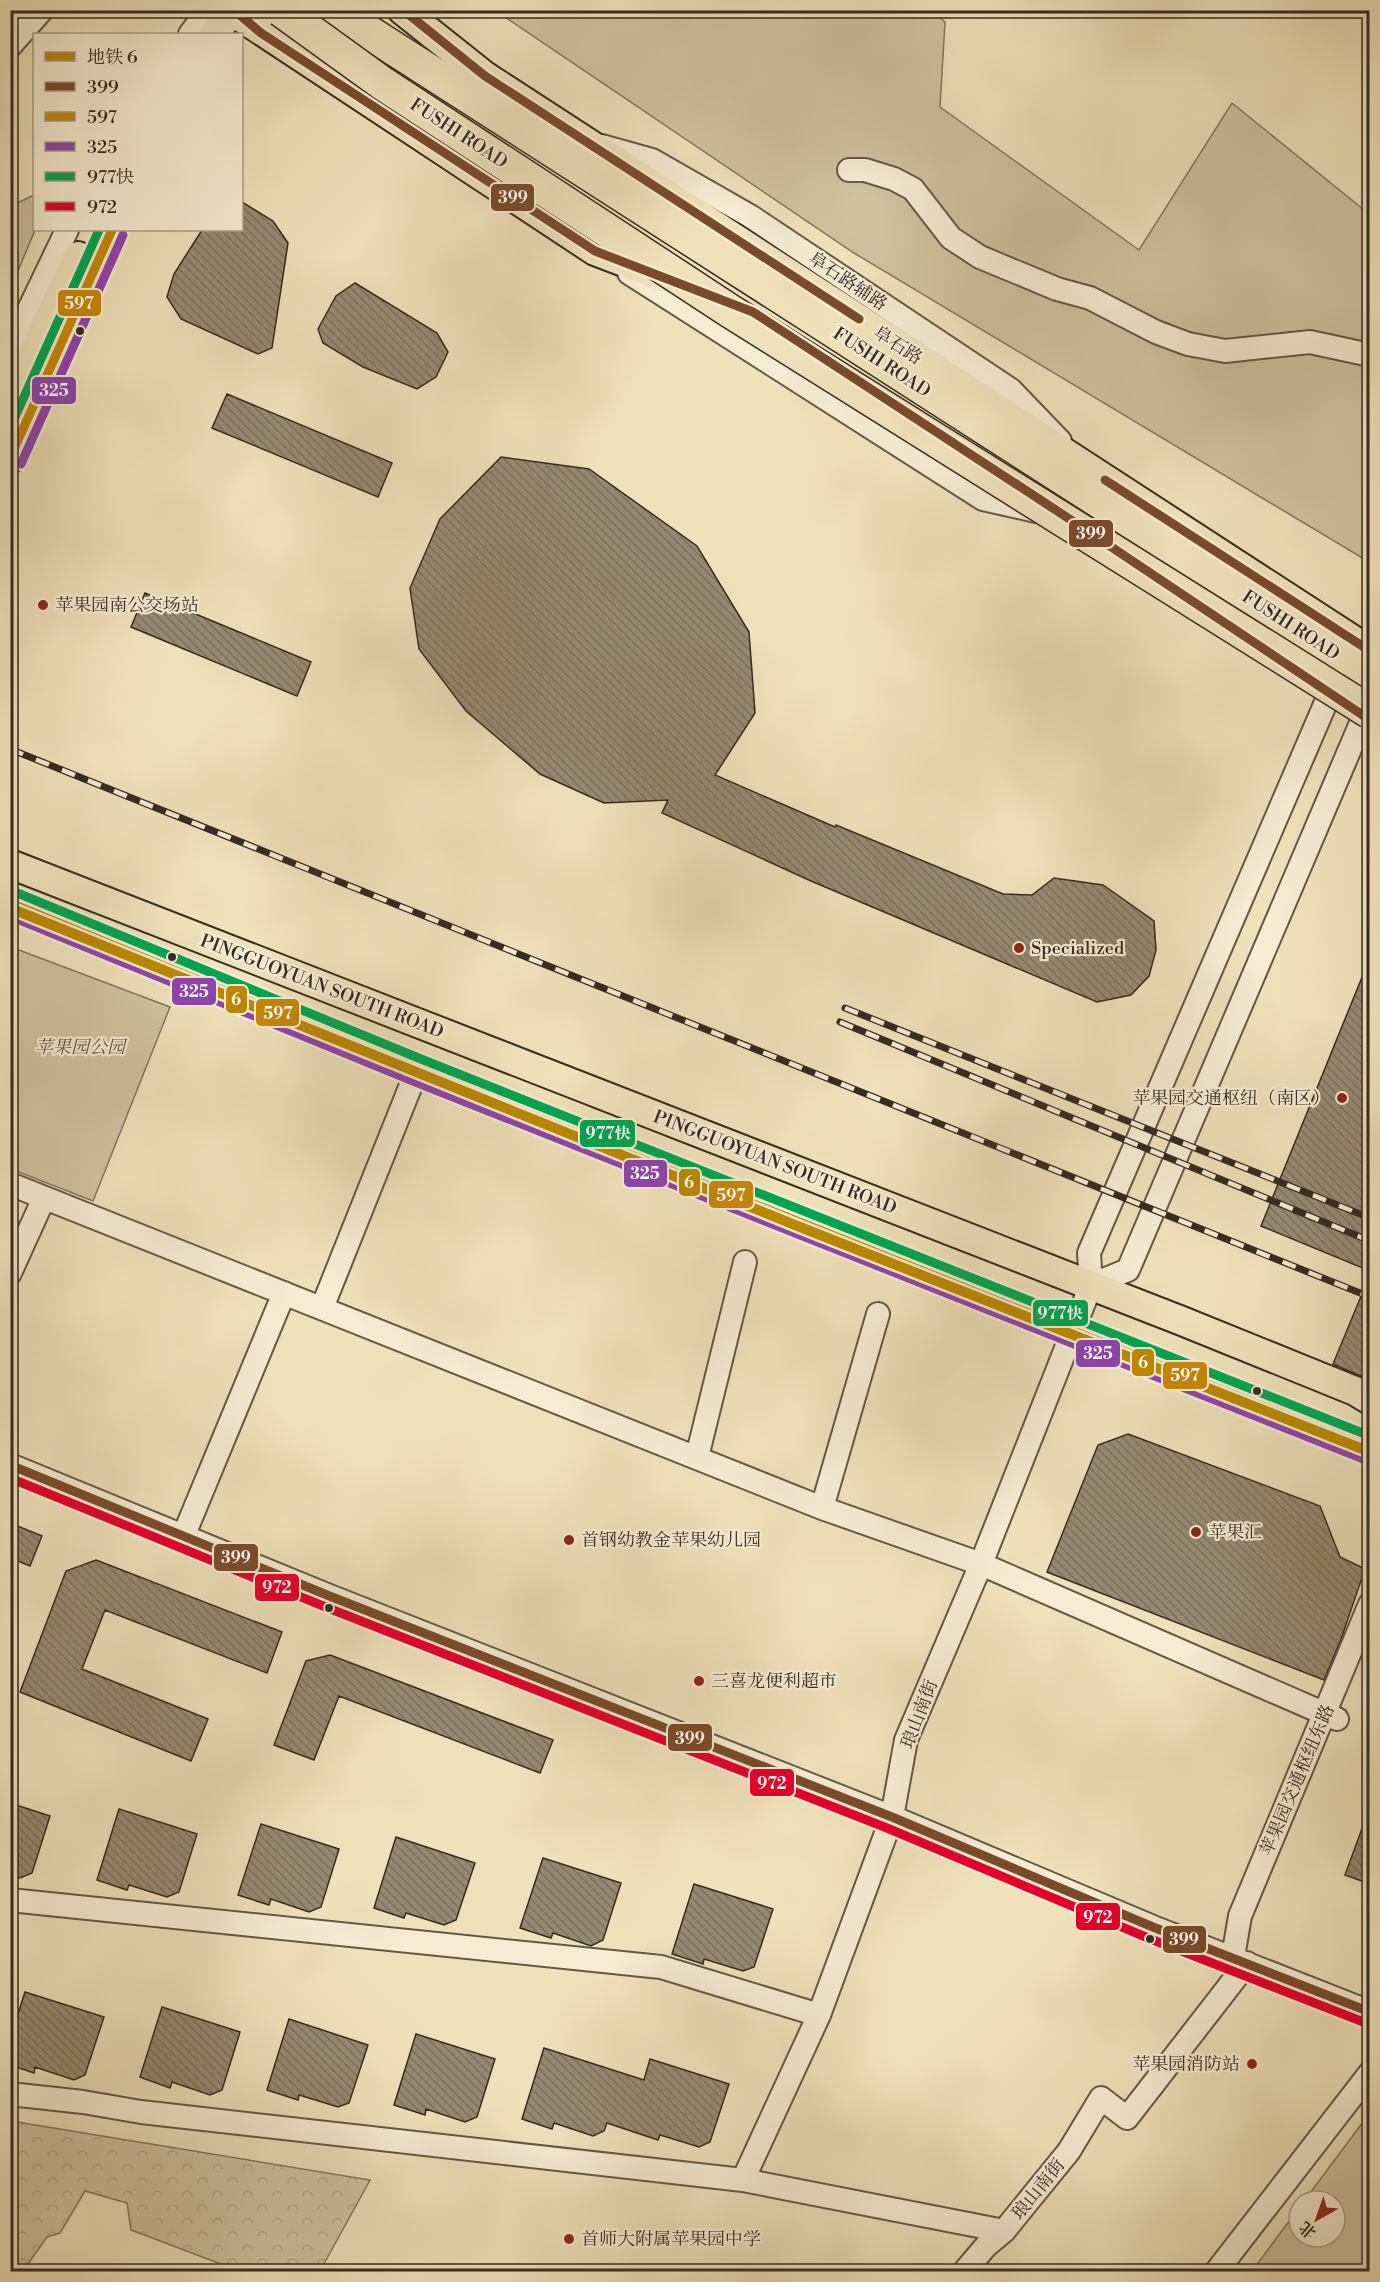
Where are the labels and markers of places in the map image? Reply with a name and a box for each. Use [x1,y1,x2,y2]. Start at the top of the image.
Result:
unlabelled marker [74,325,86,337]
place label: 苹果园南公交场站 [55,594,199,617]
marker: 苹果园南公交场站 [36,598,50,612]
place label: Specialized [1031,937,1125,960]
marker: Specialized [1012,941,1026,955]
unlabelled marker [166,951,178,963]
place label: 苹果园交通枢纽（南区） [1132,1087,1330,1110]
marker: 苹果园交通枢纽（南区） [1335,1091,1349,1105]
unlabelled marker [1251,1385,1263,1397]
place label: 苹果汇 [1208,1521,1262,1544]
marker: 苹果汇 [1189,1525,1203,1539]
place label: 首钢幼教金苹果幼儿园 [581,1529,761,1552]
marker: 首钢幼教金苹果幼儿园 [562,1533,576,1547]
unlabelled marker [323,1602,335,1614]
place label: 三喜龙便利超市 [711,1670,837,1693]
marker: 三喜龙便利超市 [692,1674,706,1688]
unlabelled marker [1144,1933,1156,1945]
place label: 苹果园消防站 [1132,2053,1240,2076]
marker: 苹果园消防站 [1245,2057,1259,2071]
place label: 首师大附属苹果园中学 [581,2228,761,2251]
marker: 首师大附属苹果园中学 [562,2232,576,2246]

